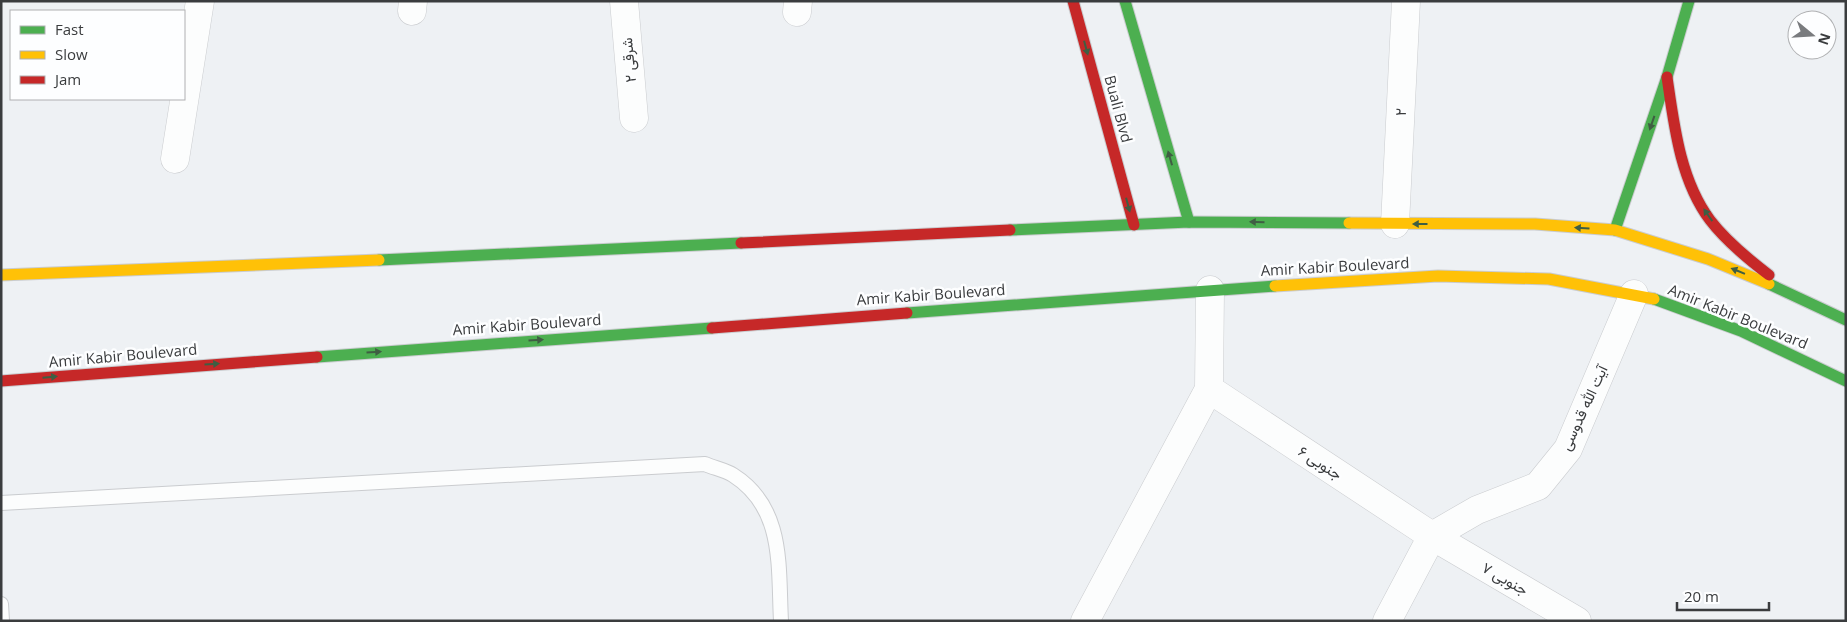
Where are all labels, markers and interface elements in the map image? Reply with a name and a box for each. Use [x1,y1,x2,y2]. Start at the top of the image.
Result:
legend [10,10,185,100]
north arrow [1787,10,1837,60]
text: Fast [55,19,84,39]
text: N [1814,31,1836,48]
street label: شرقی ۲ [616,37,641,83]
one-way arrow [1082,41,1090,56]
text: Slow [55,44,88,64]
text: Jam [53,69,81,89]
street label: Buali Blvd [1100,73,1138,145]
street label: ۲ [1390,107,1410,116]
one-way arrow [1647,116,1655,131]
one-way arrow [1166,150,1174,165]
one-way arrow [1125,198,1133,213]
one-way arrow [1703,208,1713,222]
one-way arrow [1249,218,1265,226]
one-way arrow [1411,220,1427,228]
one-way arrow [1574,223,1590,231]
street label: Amir Kabir Boulevard [1260,252,1410,280]
one-way arrow [1730,267,1745,274]
street label: Amir Kabir Boulevard [856,279,1006,309]
street label: Amir Kabir Boulevard [1666,279,1811,353]
street label: Amir Kabir Boulevard [452,309,602,339]
one-way arrow [528,335,544,343]
street label: Amir Kabir Boulevard [48,339,198,371]
one-way arrow [366,347,382,355]
one-way arrow [204,359,220,367]
street label: آیت الله قدوسی [1555,360,1613,454]
one-way arrow [42,373,58,381]
street label: ۶ جنوبی [1294,441,1346,485]
street label: ۷ جنوبی [1478,557,1532,600]
scale bar [1677,580,1770,612]
text: 20 m [1684,586,1719,606]

